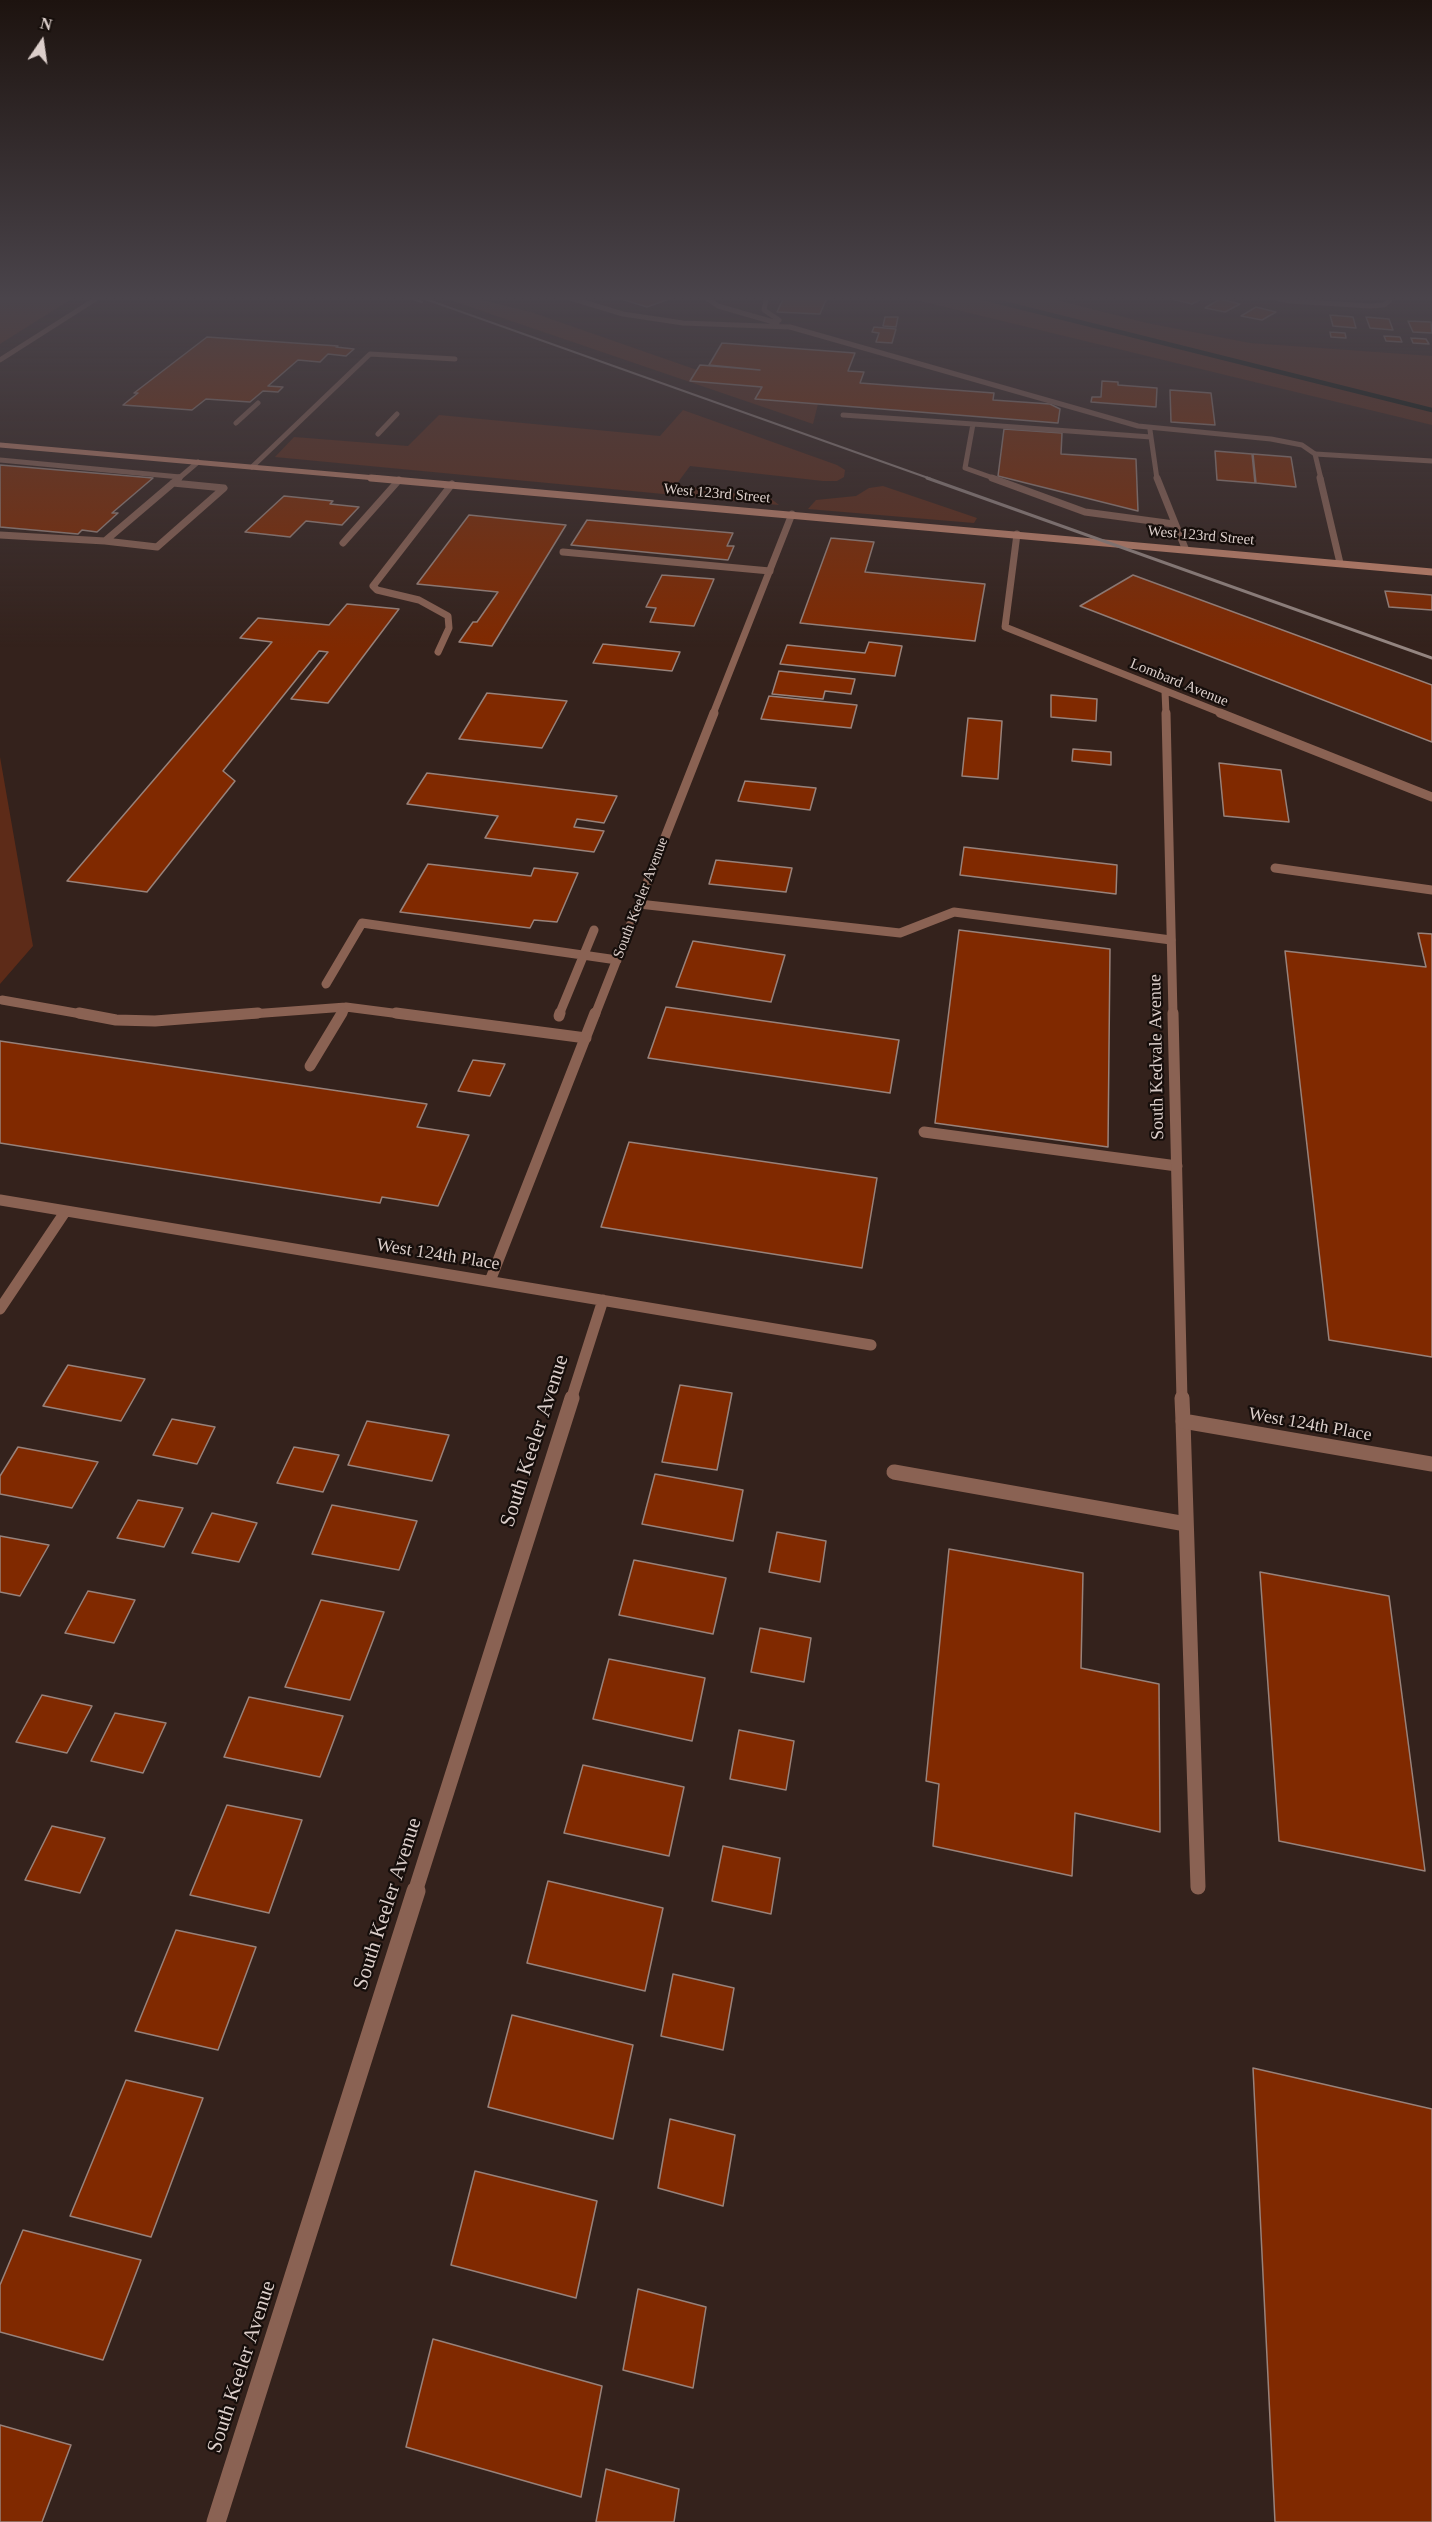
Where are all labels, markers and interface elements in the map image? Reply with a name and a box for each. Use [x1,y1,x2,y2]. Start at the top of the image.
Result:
north arrow [12,12,72,72]
text: N [39,14,54,34]
street label: West 123rd Street [663,480,771,508]
street label: West 123rd Street [1147,522,1255,550]
street label: Lombard Avenue [1127,655,1231,711]
street label: South Keeler Avenue [610,835,672,961]
street label: South Kedvale Avenue [1145,974,1169,1140]
street label: West 124th Place [375,1235,501,1275]
street label: South Keeler Avenue [495,1352,575,1530]
street label: West 124th Place [1247,1404,1373,1446]
street label: South Keeler Avenue [348,1815,428,1993]
street label: South Keeler Avenue [202,2278,282,2456]

